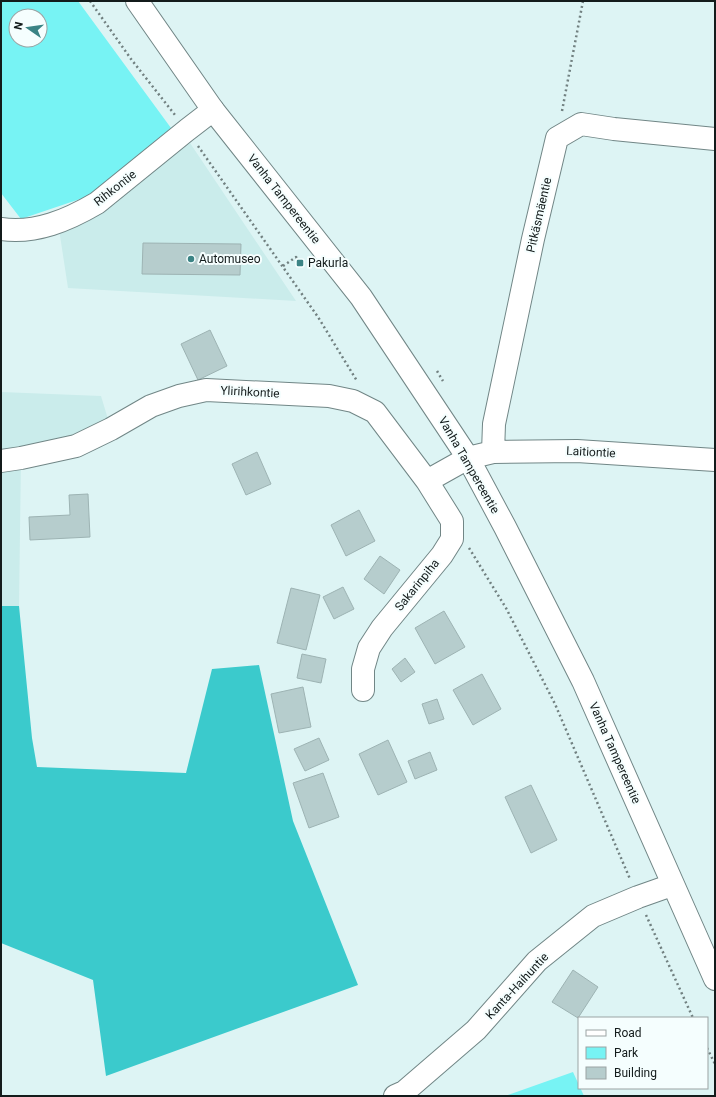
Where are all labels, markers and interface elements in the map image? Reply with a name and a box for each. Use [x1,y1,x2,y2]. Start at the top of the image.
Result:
north arrow [8,8,48,48]
text: N [12,20,26,31]
street label: Vanha Tampereentie [245,152,323,246]
street label: Rihkontie [91,167,139,209]
street label: Pitkäsmäentie [524,176,554,254]
place label: Automuseo [199,252,261,266]
marker: Automuseo [186,254,196,264]
place label: Pakurla [308,256,348,270]
marker: Pakurla [295,258,305,268]
street label: Ylirihkontie [220,383,280,401]
street label: Vanha Tampereentie [436,414,502,516]
street label: Laitiontie [566,444,616,460]
street label: Sakarinpiha [392,556,442,614]
street label: Vanha Tampereentie [586,700,644,806]
street label: Kanta-Haihuntie [483,950,551,1022]
legend [578,1017,708,1089]
text: Road [614,1026,642,1040]
text: Park [614,1046,639,1060]
text: Building [614,1066,657,1080]

